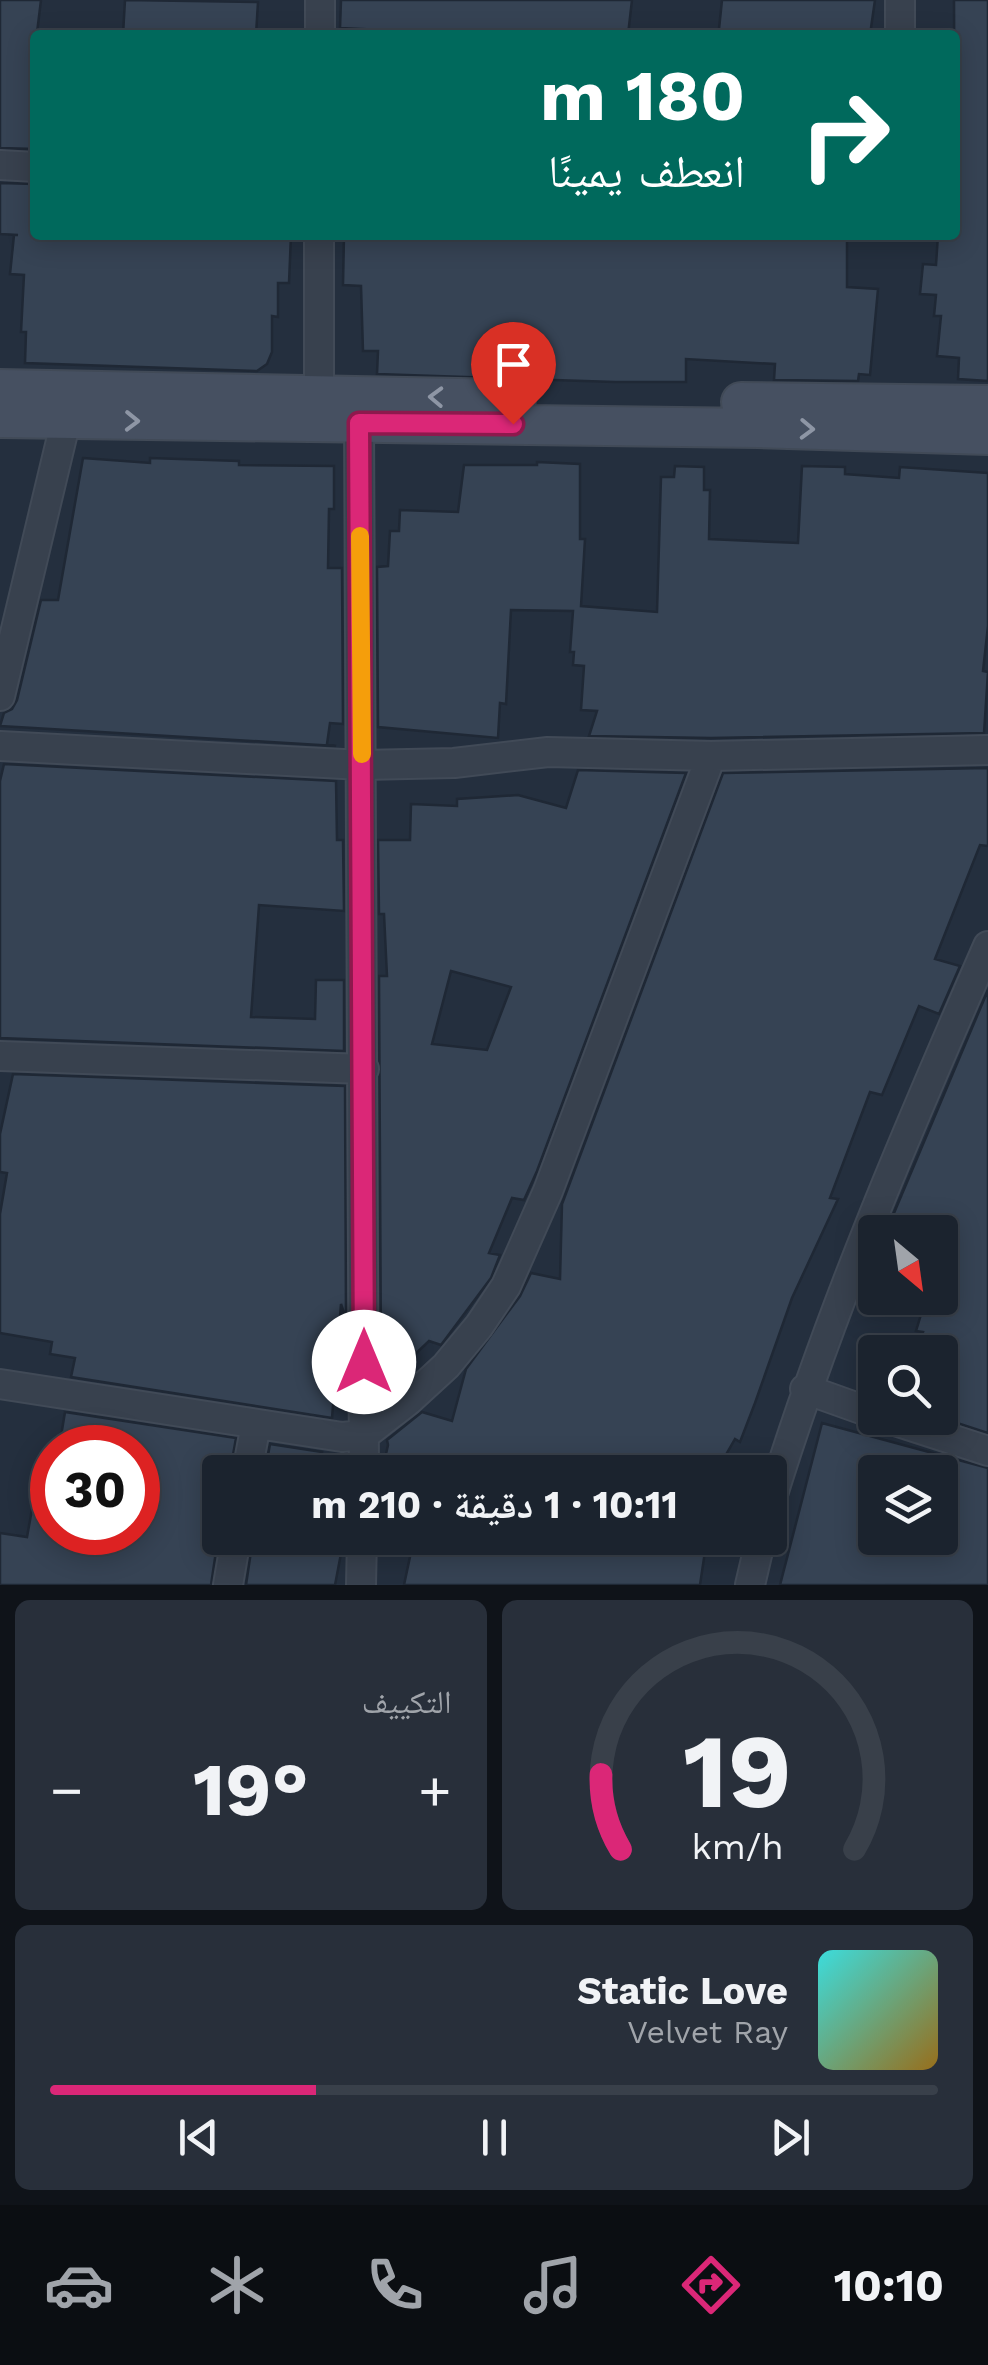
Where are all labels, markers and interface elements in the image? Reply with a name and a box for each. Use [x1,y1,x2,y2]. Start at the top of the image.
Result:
text: 180 m [540,55,745,137]
icon: right [780,70,910,200]
text: انعطف يمينًا [548,145,745,198]
pin [471,322,556,425]
icon: arrive [486,337,541,392]
one-way arrow [427,386,443,407]
one-way arrow [126,410,141,432]
one-way arrow [800,419,816,440]
north arrow [858,1215,958,1315]
map controls [858,1215,958,1555]
position arrow [312,1310,416,1414]
button: search [858,1335,958,1435]
speed limit sign: 30 [30,1425,160,1555]
button: layers [858,1455,958,1555]
text: 10:11 · 1 دقيقة · 210 m [311,1483,678,1527]
text: التكييف [362,1683,452,1721]
text: 19 [683,1710,792,1832]
text: 19° [193,1745,309,1833]
text: − [50,1758,83,1822]
text: + [418,1758,452,1822]
text: km/h [691,1826,783,1868]
text: Static Love [577,1969,788,2013]
text: Velvet Ray [627,2013,788,2051]
icon: previous [171,2110,226,2165]
icon: pause [467,2110,522,2165]
icon: next [763,2110,818,2165]
icon: car [44,2250,114,2320]
icon: climate [202,2250,272,2320]
icon: phone [360,2250,430,2320]
icon: music [518,2250,588,2320]
icon: directions [676,2250,746,2320]
text: 10:10 [834,2259,944,2312]

